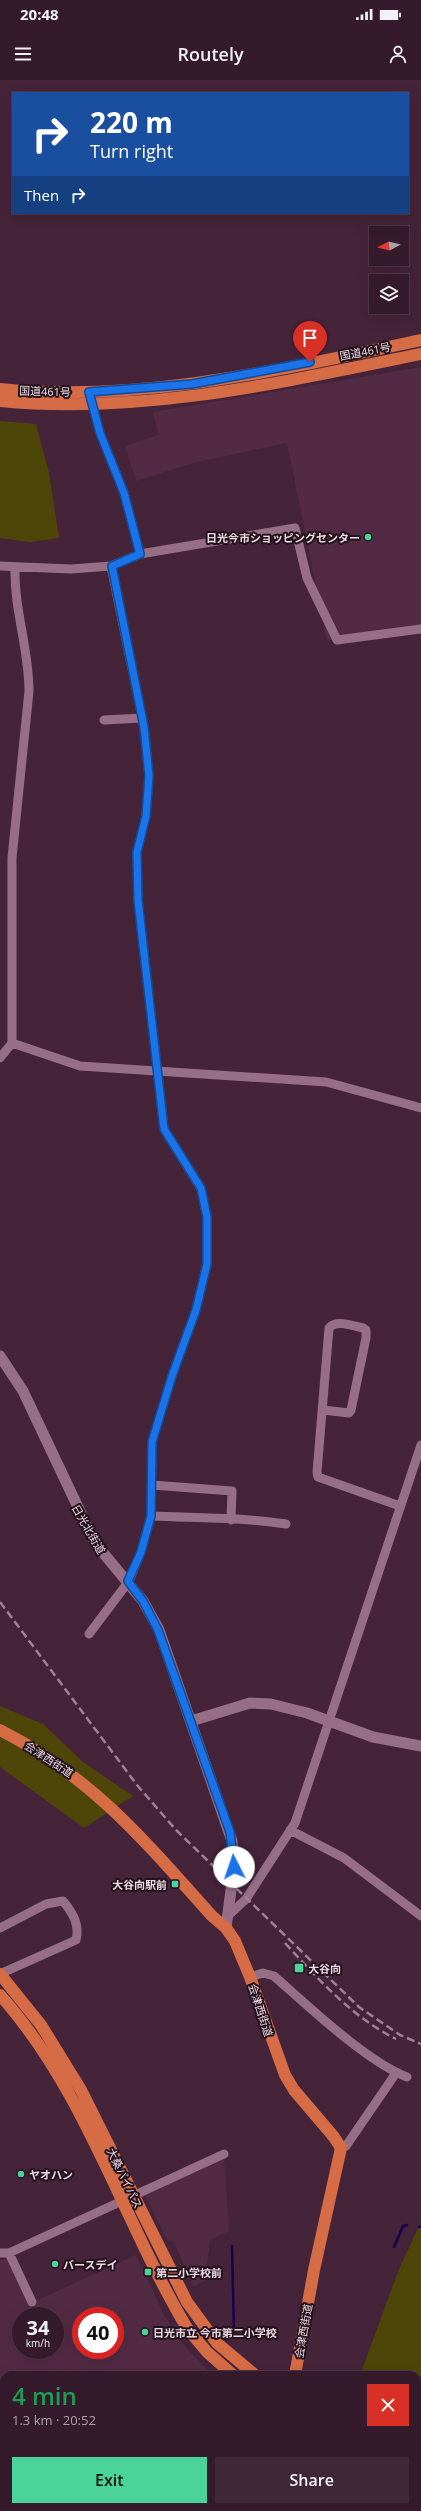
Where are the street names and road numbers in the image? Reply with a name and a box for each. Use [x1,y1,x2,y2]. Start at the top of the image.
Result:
street label: 国道461号 [338,339,392,363]
street label: 国道461号 [19,383,71,399]
street label: 日光北街道 [69,1501,109,1557]
street label: 会津西街道 [22,1738,76,1780]
street label: 会津西街道 [245,1982,277,2038]
street label: 大桑バイパス [104,2145,146,2211]
street label: 会津西街道 [291,2303,315,2359]

